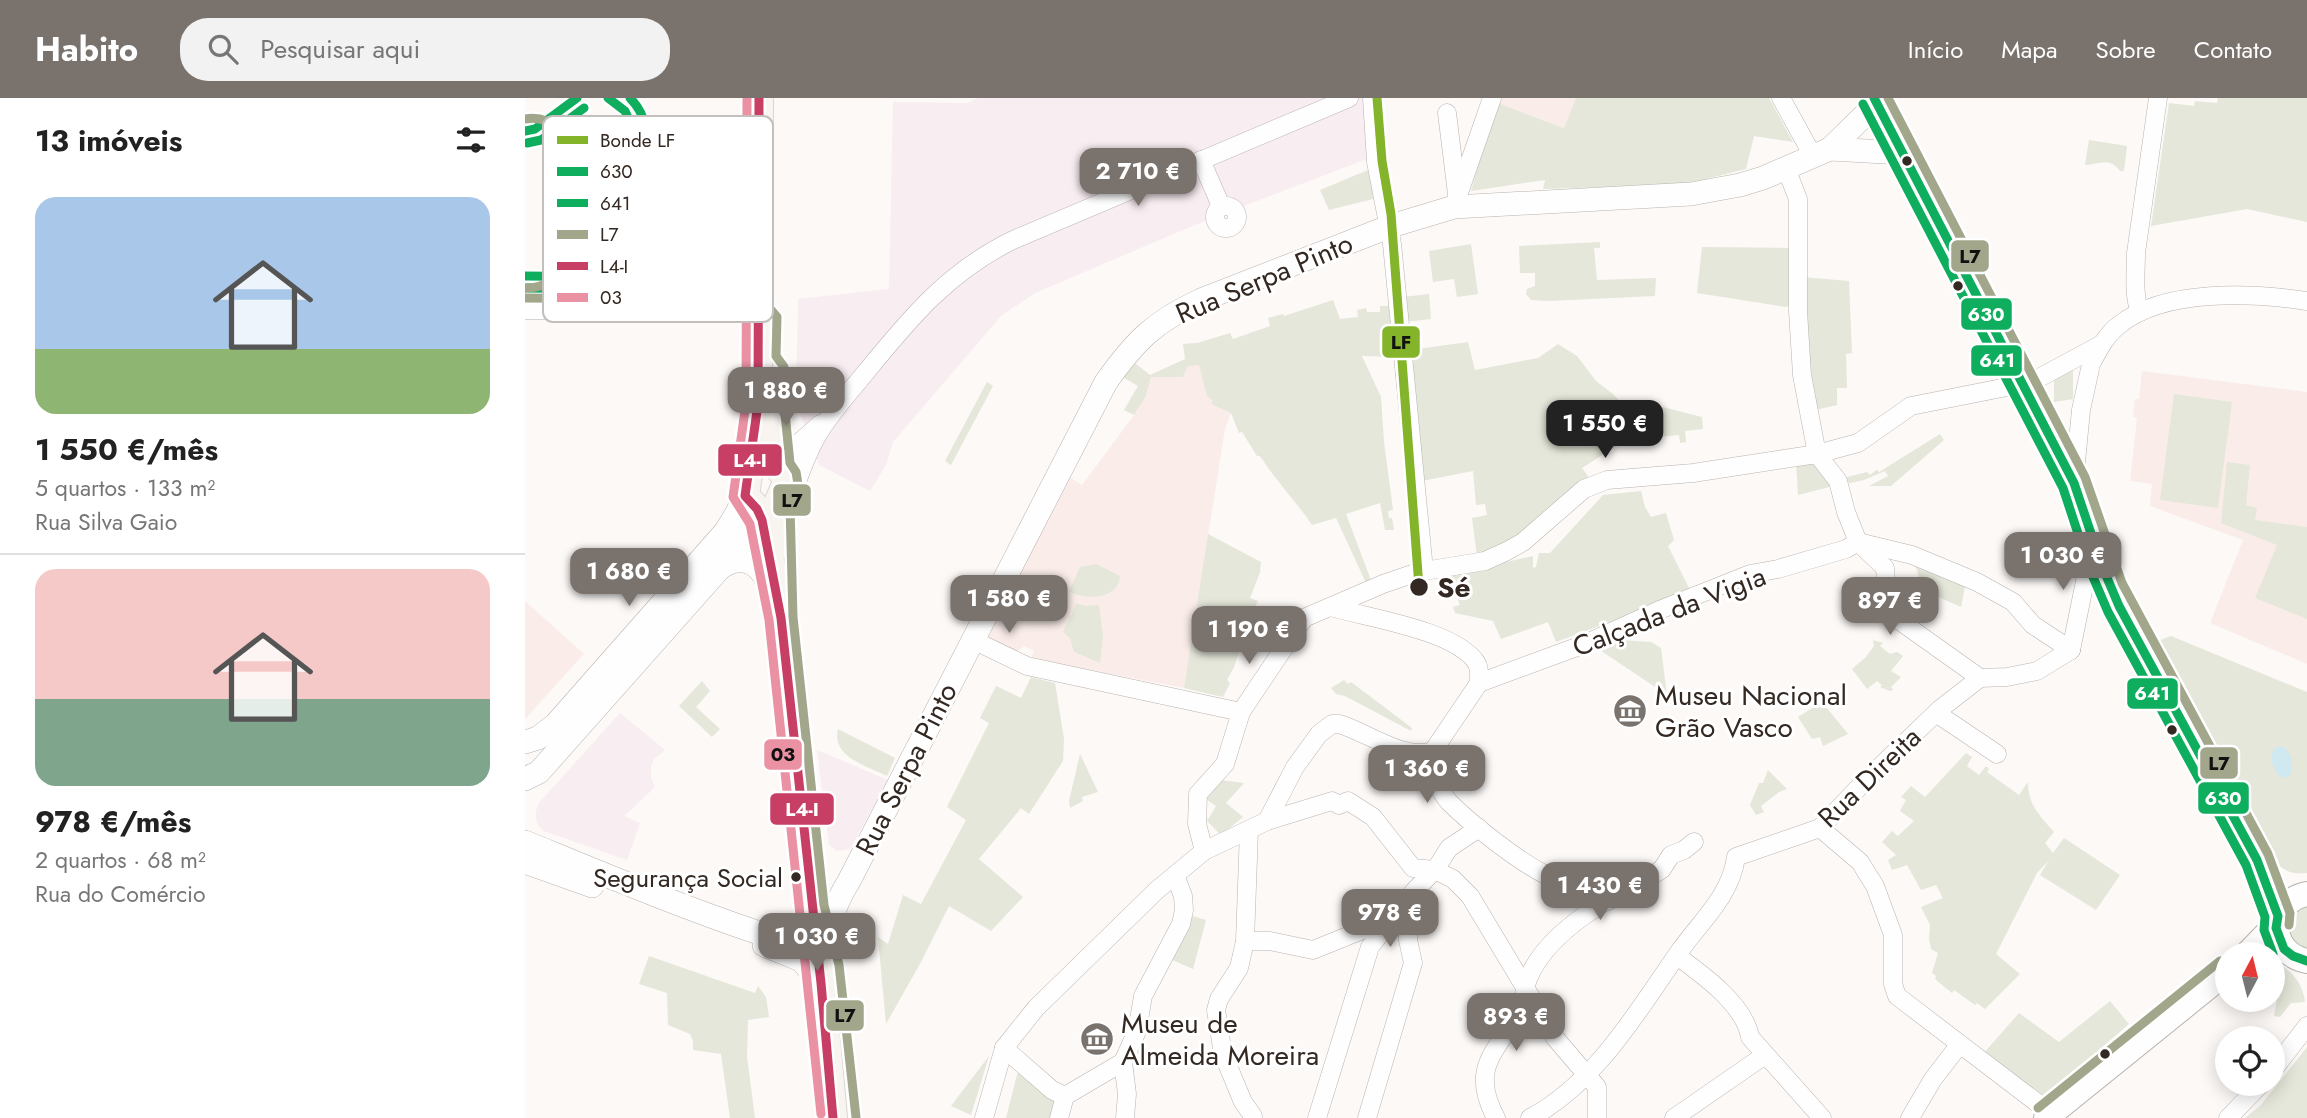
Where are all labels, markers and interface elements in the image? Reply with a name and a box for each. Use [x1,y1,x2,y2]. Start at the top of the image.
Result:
search box [180,18,670,81]
text: Habito [35,26,138,73]
icon: search [204,30,242,68]
text: Pesquisar aqui [260,30,420,68]
text: Início [1908,32,1963,67]
text: Mapa [2001,32,2058,67]
text: Sobre [2096,32,2156,67]
text: Contato [2194,32,2272,67]
legend [543,116,773,322]
text: 13 imóveis [35,119,183,162]
icon: filters [452,121,490,159]
text: Bonde LF [600,127,675,154]
pin: 2 710 € [1073,148,1203,208]
text: 2 710 € [1096,154,1180,188]
unlabelled marker [1900,154,1914,168]
text: 630 [600,158,633,185]
text: 641 [600,190,631,217]
text: L7 [600,221,619,248]
street label: Rua Serpa Pinto [1169,223,1359,334]
line badge: L7 [1950,239,1990,273]
icon: home [200,242,326,368]
text: L7 [1959,243,1981,270]
text: L4-I [600,253,628,280]
unlabelled marker [1951,279,1965,293]
text: 03 [600,284,622,311]
line badge: 630 [1960,297,2013,331]
text: 630 [1967,301,2005,328]
line badge: LF [1381,325,1421,359]
text: LF [1391,329,1411,356]
line badge: 641 [1970,344,2023,377]
text: 641 [1979,347,2015,374]
pin: 1 880 € [721,368,851,427]
text: 1 880 € [744,373,828,407]
pin: 1 550 € [1540,400,1670,460]
text: 1 550 € [1562,406,1648,440]
text: 1 550 €/mês [35,428,218,471]
line badge: L4-I [717,443,783,477]
text: L4-I [733,447,767,474]
text: 5 quartos · 133 m² [35,471,215,505]
line badge: L7 [772,483,812,517]
text: L7 [781,487,803,514]
text: Rua Silva Gaio [35,505,177,539]
pin: 1 030 € [1998,532,2128,592]
text: 1 030 € [2020,538,2106,572]
pin: 1 680 € [564,548,694,608]
text: 1 680 € [586,554,672,588]
street label: Calçada da Vigia [1567,556,1772,667]
place label: Sé [1437,567,1471,608]
pin: 1 580 € [944,575,1074,635]
marker: Sé [1408,576,1430,598]
pin: 897 € [1841,578,1939,637]
text: 1 580 € [966,581,1052,615]
text: 897 € [1858,583,1922,617]
pin: 1 190 € [1184,606,1314,666]
text: 1 190 € [1208,612,1290,646]
icon: home [200,614,326,740]
place label: Museu Nacional Grão Vasco [1655,675,1847,748]
street label: Rua Serpa Pinto [845,676,968,863]
line badge: 641 [2126,677,2179,710]
text: 641 [2134,680,2170,707]
museum icon: Museu Nacional Grão Vasco [1611,692,1649,730]
street label: Rua Direita [1808,718,1930,837]
unlabelled marker [2165,723,2179,737]
line badge: 03 [763,738,803,771]
text: 03 [771,741,795,768]
pin: 1 360 € [1362,746,1492,805]
line badge: L7 [2199,746,2239,780]
text: L7 [2208,750,2230,777]
text: 1 360 € [1384,751,1470,785]
line badge: 630 [2197,781,2250,815]
text: 630 [2204,785,2242,812]
line badge: L4-I [769,792,835,826]
text: L4-I [785,796,819,823]
text: 978 €/mês [35,800,191,843]
text: 2 quartos · 68 m² [35,843,206,877]
place label: Segurança Social [593,859,783,897]
pin: 1 430 € [1535,862,1665,922]
text: 1 430 € [1557,868,1643,902]
marker: Segurança Social [789,870,803,884]
text: Rua do Comércio [35,877,206,911]
pin: 978 € [1341,890,1439,949]
text: 978 € [1358,895,1422,929]
pin: 1 030 € [752,914,882,973]
text: 1 030 € [774,919,860,953]
north arrow [2215,942,2285,1012]
map controls [2215,942,2285,1096]
pin: 893 € [1467,993,1565,1053]
line badge: L7 [825,999,865,1032]
text: 893 € [1483,999,1549,1033]
text: L7 [834,1002,856,1029]
place label: Museu de Almeida Moreira [1121,1003,1319,1076]
museum icon: Museu de Almeida Moreira [1078,1020,1116,1058]
button: locate [2215,1026,2285,1096]
unlabelled marker [2098,1047,2112,1061]

